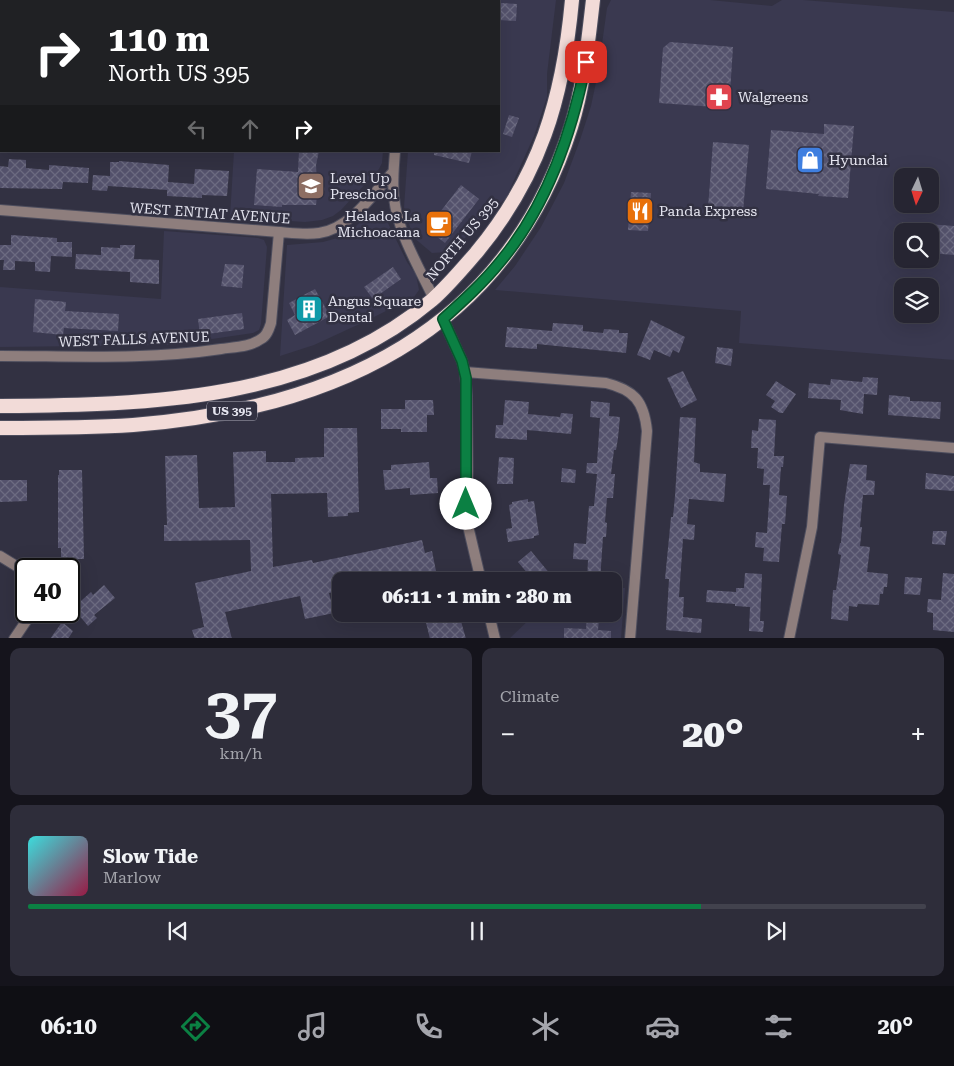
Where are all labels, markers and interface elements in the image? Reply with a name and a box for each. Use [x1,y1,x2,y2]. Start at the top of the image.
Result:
text: 110 m [108,19,209,60]
icon: right [25,20,90,85]
pin [565,41,607,83]
icon: arrive [572,48,600,76]
text: North US 395 [108,61,250,86]
pharmacy icon: Walgreens [704,82,734,112]
place label: Walgreens [738,89,809,105]
icon: left [183,115,211,143]
icon: ahead [236,115,264,143]
icon: right [289,115,317,143]
shop icon: Hyundai [795,145,825,175]
place label: Hyundai [829,152,888,168]
north arrow [894,168,939,212]
map controls [894,168,939,323]
place label: Level Up Preschool [330,170,398,202]
school or university icon: Level Up Preschool [296,171,326,201]
street label: NORTH US 395 [423,194,501,284]
restaurant icon: Panda Express [625,196,655,226]
street label: WEST ENTIAT AVENUE [129,199,291,227]
place label: Panda Express [659,203,757,219]
place label: Helados La Michoacana [337,208,420,240]
cafe icon: Helados La Michoacana [424,209,454,239]
button: search [894,223,939,268]
button: layers [894,278,939,323]
place label: Angus Square Dental [328,293,421,325]
building icon: Angus Square Dental [294,294,324,324]
street label: WEST FALLS AVENUE [58,328,210,350]
road number: US 395 [207,402,257,421]
position arrow [439,477,491,529]
speed limit sign: 40 [15,558,80,623]
text: 06:11 · 1 min · 280 m [382,585,572,608]
text: 37 [205,673,277,749]
text: Climate [500,687,559,706]
text: 20° [682,712,744,756]
text: − [500,718,516,751]
text: + [910,718,926,751]
text: km/h [220,744,262,763]
text: Slow Tide [103,845,198,868]
text: Marlow [103,868,161,887]
icon: previous [164,917,192,945]
icon: pause [463,917,491,945]
icon: next [762,917,790,945]
icon: directions [178,1009,213,1044]
icon: music [295,1009,330,1044]
icon: phone [411,1009,446,1044]
icon: climate [528,1009,563,1044]
icon: car [645,1009,680,1044]
icon: filters [761,1009,796,1044]
text: 06:10 [41,1014,97,1039]
text: 20° [878,1014,913,1039]

